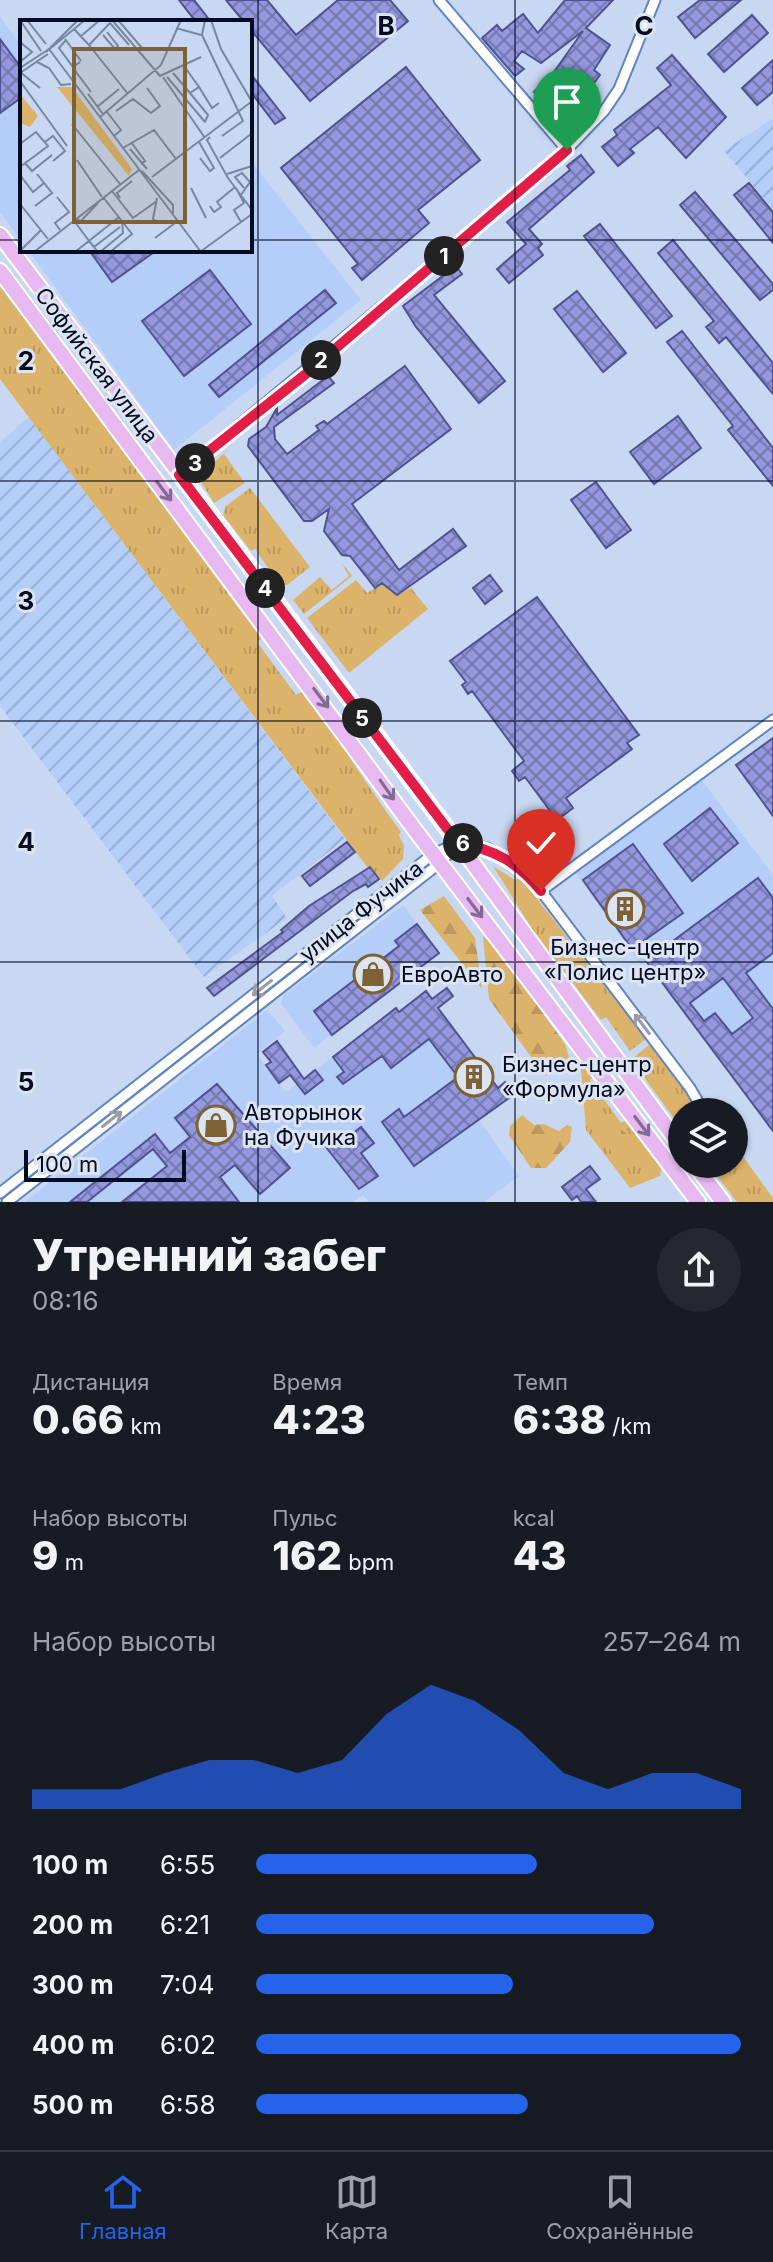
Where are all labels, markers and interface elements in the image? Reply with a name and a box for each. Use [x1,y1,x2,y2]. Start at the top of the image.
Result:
text: B [377,10,395,41]
text: C [634,10,654,41]
inset map [20,20,252,252]
pin [533,68,601,150]
icon: arrive [545,80,589,124]
pin: 1 [424,236,464,276]
text: 1 [439,243,449,269]
street label: Софийская улица [30,282,164,448]
pin: 2 [301,340,341,380]
text: 2 [18,345,34,376]
text: 2 [314,347,328,373]
pin: 3 [175,443,215,483]
text: 3 [188,450,202,476]
one-way arrow [156,479,173,501]
pin: 4 [245,568,285,608]
text: 4 [258,575,272,601]
text: 3 [18,585,34,616]
one-way arrow [312,687,329,709]
pin: 5 [342,698,382,738]
text: 5 [355,705,369,731]
one-way arrow [379,778,395,800]
pin [507,809,575,891]
icon: check [519,821,563,865]
pin: 6 [443,823,483,863]
text: 4 [17,826,35,857]
text: 6 [456,830,470,856]
street label: улица Фучика [294,855,428,967]
building icon: Бизнес-центр «Полис центр» [604,888,646,930]
one-way arrow [466,897,483,918]
place label: Бизнес-центр «Полис центр» [544,934,706,985]
shop icon: ЕвроАвто [352,953,394,995]
place label: ЕвроАвто [401,961,503,987]
one-way arrow [252,980,273,997]
one-way arrow [633,1014,650,1035]
place label: Бизнес-центр «Формула» [502,1051,652,1102]
building icon: Бизнес-центр «Формула» [453,1056,495,1098]
text: 5 [18,1066,34,1097]
map controls [668,1098,748,1178]
button: layers [668,1098,748,1178]
place label: Авторынок на Фучика [244,1099,363,1150]
shop icon: Авторынок на Фучика [195,1104,237,1146]
one-way arrow [101,1111,122,1128]
one-way arrow [633,1115,650,1136]
scale bar [24,1146,186,1182]
text: 100 m [36,1151,98,1177]
text: Утренний забег [32,1228,386,1282]
button: share [657,1228,741,1312]
text: 08:16 [32,1285,99,1316]
text: Дистанция [32,1369,150,1395]
text: Время [272,1369,342,1395]
text: Темп [513,1369,568,1395]
text: 0.66 [32,1395,124,1444]
text: 4:23 [272,1395,366,1444]
text: 6:38 [513,1395,606,1444]
text: km [124,1413,162,1439]
text: /km [606,1413,652,1439]
text: Набор высоты [32,1505,188,1531]
text: Пульс [272,1505,338,1531]
text: kcal [513,1505,555,1531]
text: 9 [32,1531,58,1580]
text: 162 [272,1531,342,1580]
text: 43 [513,1531,566,1580]
text: m [58,1549,84,1575]
text: bpm [342,1549,394,1575]
text: Набор высоты [32,1626,216,1657]
text: 257–264 m [603,1626,741,1657]
text: 100 m [32,1849,108,1880]
text: 6:55 [160,1849,215,1880]
text: 200 m [32,1909,113,1940]
text: 6:21 [160,1909,210,1940]
text: 300 m [32,1969,114,2000]
text: 7:04 [160,1969,215,2000]
text: 400 m [32,2029,115,2060]
text: 6:02 [160,2029,216,2060]
text: 500 m [32,2089,114,2120]
text: 6:58 [160,2089,216,2120]
tab: Главная [79,2170,167,2244]
tab: Карта [325,2170,388,2244]
tab: Сохранённые [546,2170,694,2244]

